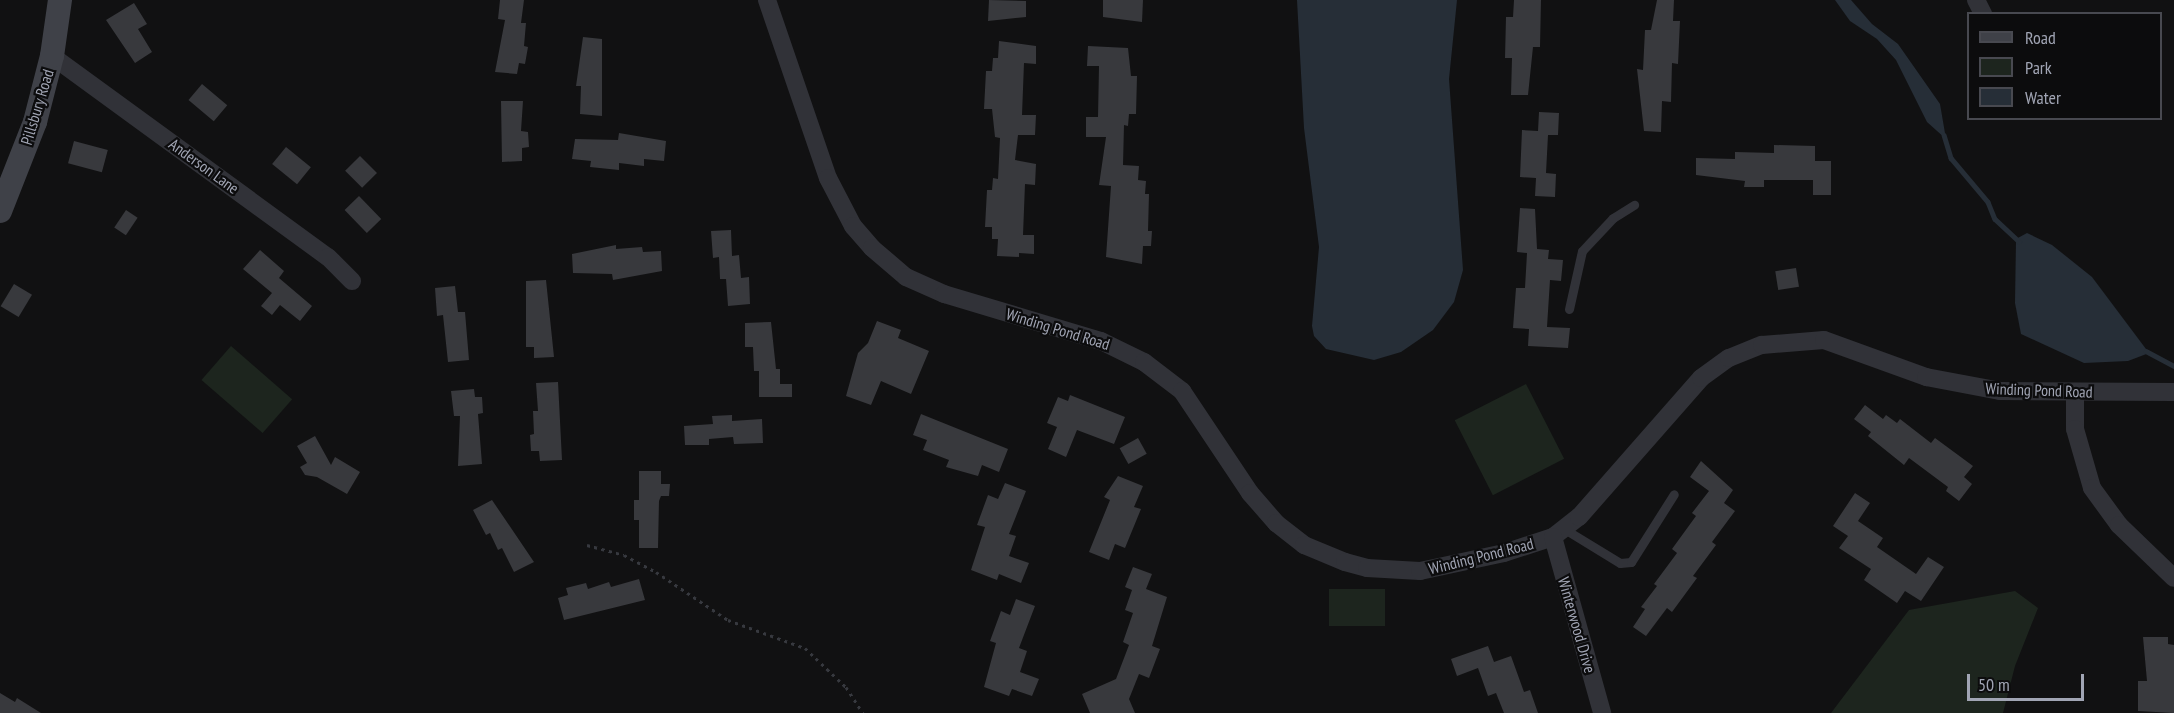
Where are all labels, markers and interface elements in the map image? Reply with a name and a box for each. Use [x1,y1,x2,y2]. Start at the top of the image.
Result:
legend [1967,12,2162,120]
text: Road [2025,26,2056,49]
text: Park [2025,56,2052,79]
street label: Pillsbury Road [16,67,58,147]
text: Water [2025,86,2061,109]
street label: Anderson Lane [165,134,243,198]
street label: Winding Pond Road [1004,304,1112,354]
street label: Winding Pond Road [1985,379,2093,401]
street label: Winding Pond Road [1427,534,1535,578]
street label: Winterwood Drive [1554,575,1600,675]
scale bar [1970,662,2087,700]
text: 50 m [1978,673,2010,696]

